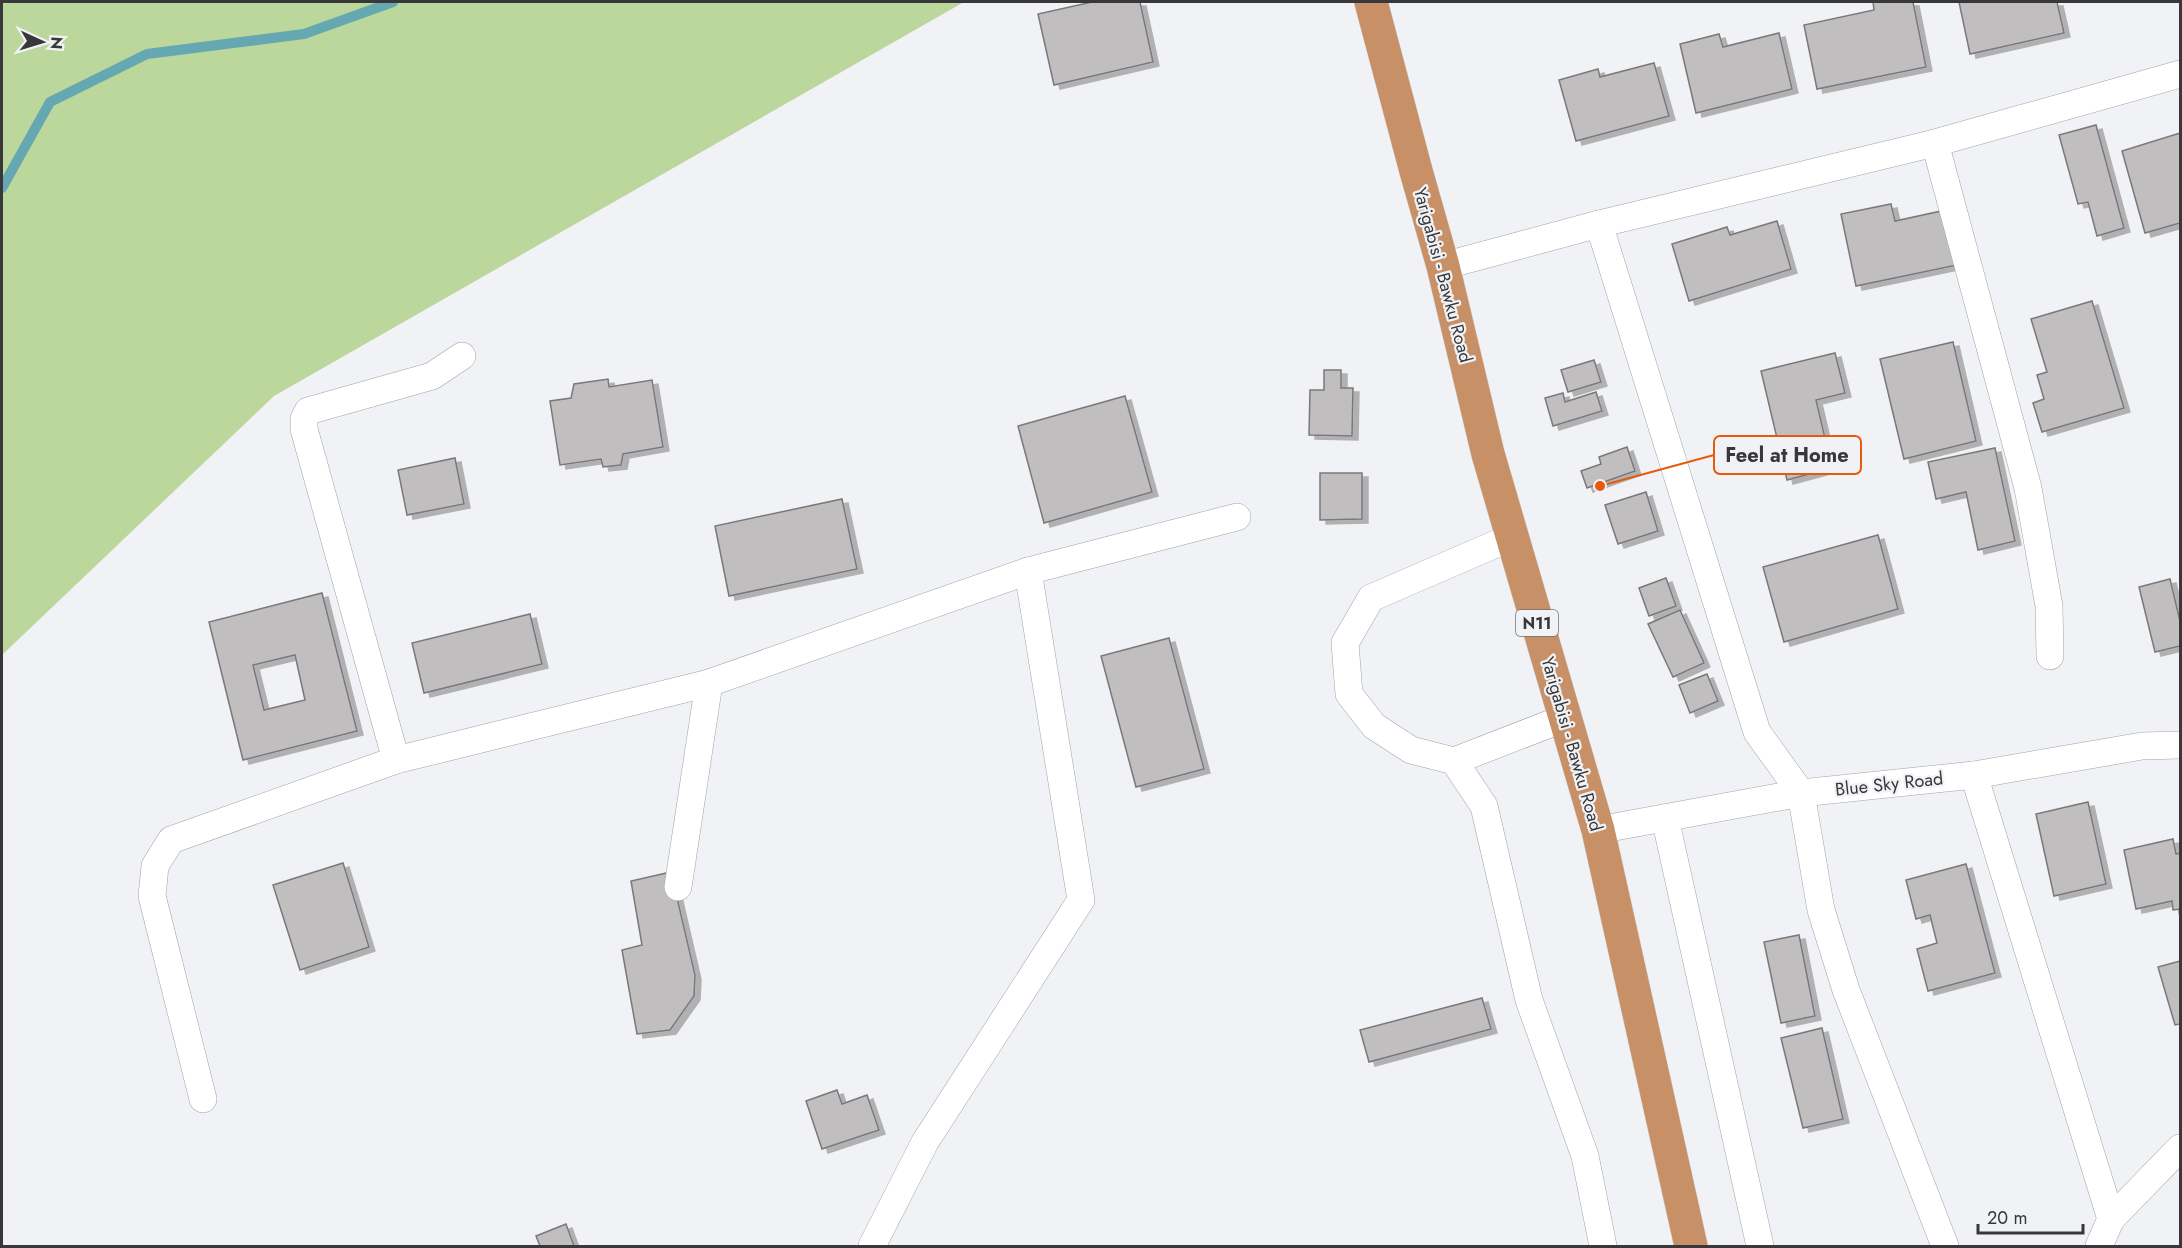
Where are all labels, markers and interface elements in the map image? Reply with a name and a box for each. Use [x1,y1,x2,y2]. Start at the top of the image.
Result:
north arrow [12,12,72,72]
text: N [45,36,68,50]
street label: Yarigabisi - Bawku Road [1407,184,1479,366]
callout: Feel at Home [1714,436,1861,474]
text: Feel at Home [1725,441,1849,470]
road number: N11 [1516,610,1558,636]
street label: Yarigabisi - Bawku Road [1535,654,1609,834]
street label: Blue Sky Road [1834,765,1944,803]
scale bar [1978,1197,2083,1235]
text: 20 m [1987,1205,2027,1231]

